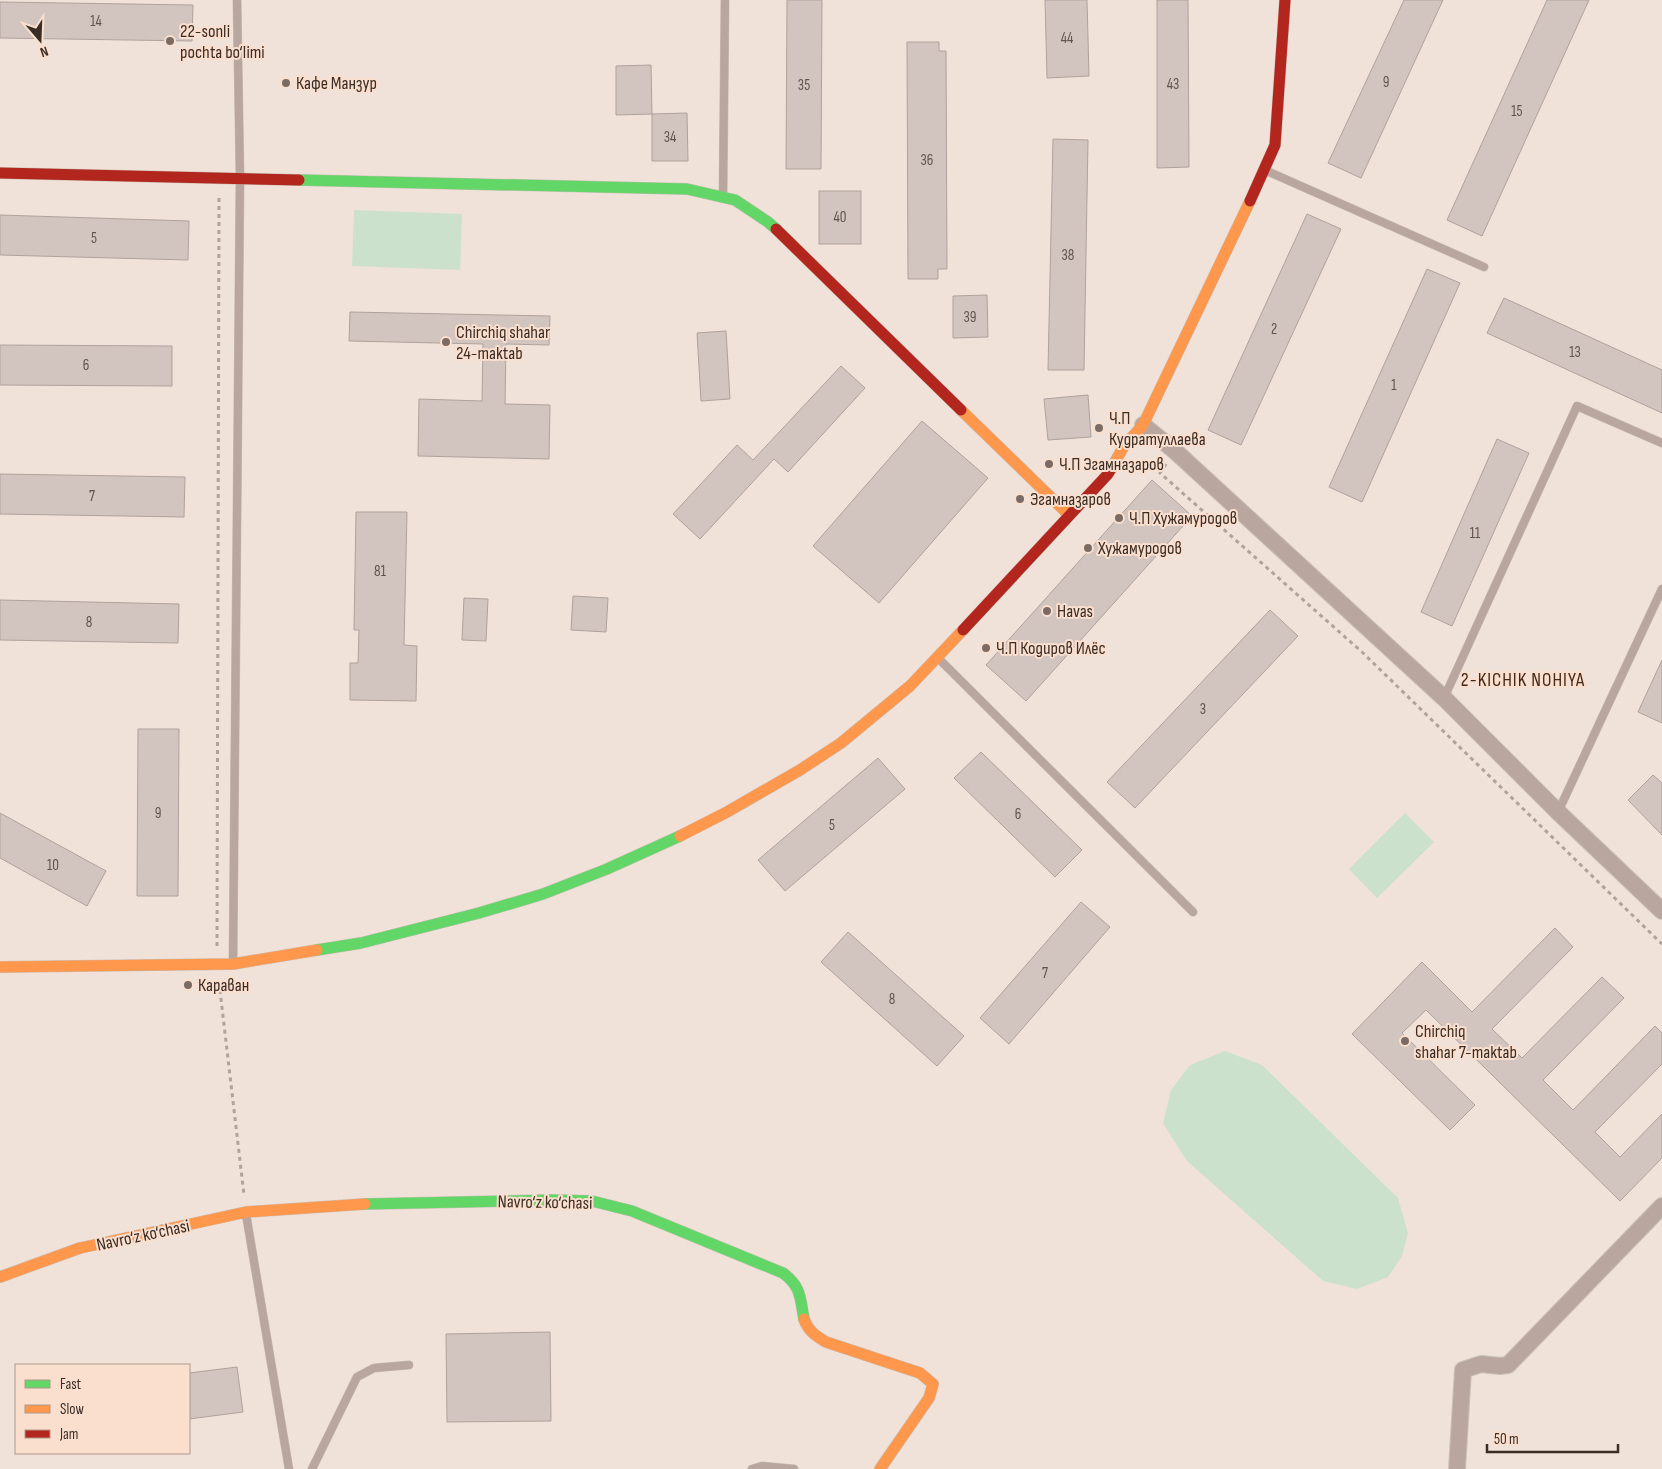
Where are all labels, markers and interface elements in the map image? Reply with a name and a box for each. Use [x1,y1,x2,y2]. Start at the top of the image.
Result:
house number: 14 [90,12,102,31]
north arrow [15,15,65,65]
place label: 22-sonli pochta bo‘limi [180,21,265,63]
house number: 44 [1061,29,1073,48]
marker: 22-sonli pochta bo‘limi [164,35,176,47]
text: N [38,43,50,61]
place label: Кафе Манзур [296,73,377,94]
house number: 9 [1383,73,1389,92]
house number: 43 [1167,75,1179,94]
house number: 35 [798,76,810,95]
marker: Кафе Манзур [280,77,292,89]
house number: 15 [1511,102,1523,121]
house number: 34 [664,128,676,147]
house number: 36 [921,151,933,170]
house number: 40 [834,208,846,227]
house number: 5 [91,229,97,248]
house number: 38 [1062,246,1074,265]
house number: 39 [964,308,976,327]
house number: 2 [1271,320,1277,339]
place label: Chirchiq shahar 24-maktab [456,322,550,364]
marker: Chirchiq shahar 24-maktab [440,336,452,348]
house number: 13 [1569,343,1581,362]
house number: 6 [83,356,89,375]
house number: 1 [1391,376,1397,395]
place label: Ч.П Кудратуллаева [1109,408,1206,450]
marker: Ч.П Кудратуллаева [1093,422,1105,434]
place label: Ч.П Эгамназаров [1059,454,1164,475]
marker: Ч.П Эгамназаров [1043,458,1055,470]
house number: 7 [89,487,95,506]
place label: Эгамназаров [1030,489,1111,510]
marker: Эгамназаров [1014,493,1026,505]
place label: Ч.П Хужамуродов [1129,508,1237,529]
marker: Ч.П Хужамуродов [1113,512,1125,524]
house number: 11 [1470,524,1481,543]
place label: Хужамуродов [1097,538,1182,559]
marker: Хужамуродов [1082,542,1094,554]
house number: 81 [374,562,387,581]
place label: Havas [1057,601,1093,622]
marker: Havas [1041,605,1053,617]
house number: 8 [86,613,92,632]
place label: Ч.П Кодиров Илёс [996,638,1106,659]
marker: Ч.П Кодиров Илёс [980,642,992,654]
district label: 2-KICHIK NOHIYA [1461,669,1585,692]
house number: 3 [1200,700,1206,719]
house number: 9 [155,804,161,823]
house number: 6 [1015,805,1021,824]
house number: 5 [829,816,835,835]
house number: 10 [47,856,59,875]
house number: 7 [1042,964,1048,983]
place label: Караван [198,975,249,996]
marker: Караван [182,979,194,991]
house number: 8 [889,990,895,1009]
place label: Chirchiq shahar 7-maktab [1415,1021,1517,1063]
marker: Chirchiq shahar 7-maktab [1399,1035,1411,1047]
street label: Navro‘z ko‘chasi [497,1191,593,1214]
street label: Navro‘z ko‘chasi [95,1215,192,1256]
legend [15,1364,190,1454]
text: Fast [60,1375,82,1394]
text: Slow [60,1400,84,1419]
scale bar [1487,1422,1618,1454]
text: Jam [59,1425,78,1444]
text: 50 m [1494,1430,1519,1449]

